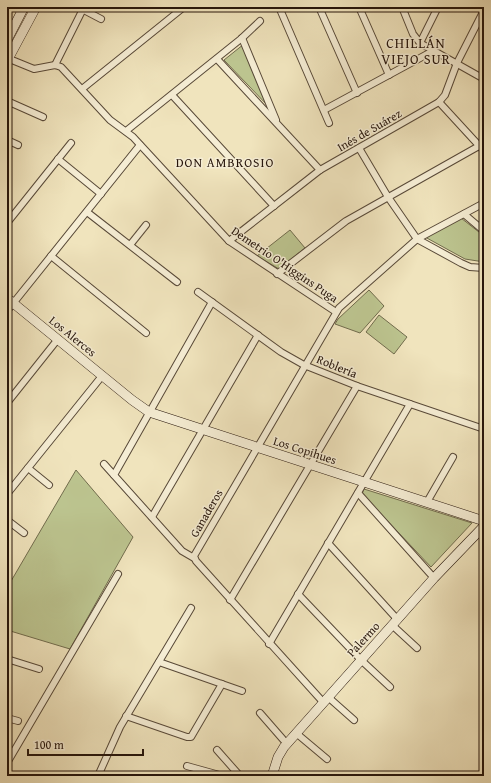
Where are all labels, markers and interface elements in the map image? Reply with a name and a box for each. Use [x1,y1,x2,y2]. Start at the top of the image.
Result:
district label: CHILLÁN VIEJO SUR [381,33,451,69]
street label: Inés de Suárez [334,105,404,155]
district label: DON AMBROSIO [176,153,274,172]
street label: Demetrio O'Higgins Puga [228,222,342,306]
street label: Los Alerces [46,312,100,360]
street label: Roblería [314,350,360,382]
street label: Los Copihues [271,432,339,468]
street label: Ganaderos [185,486,227,540]
street label: Palermo [343,618,383,660]
scale bar [28,731,143,757]
text: 100 m [34,736,64,753]

